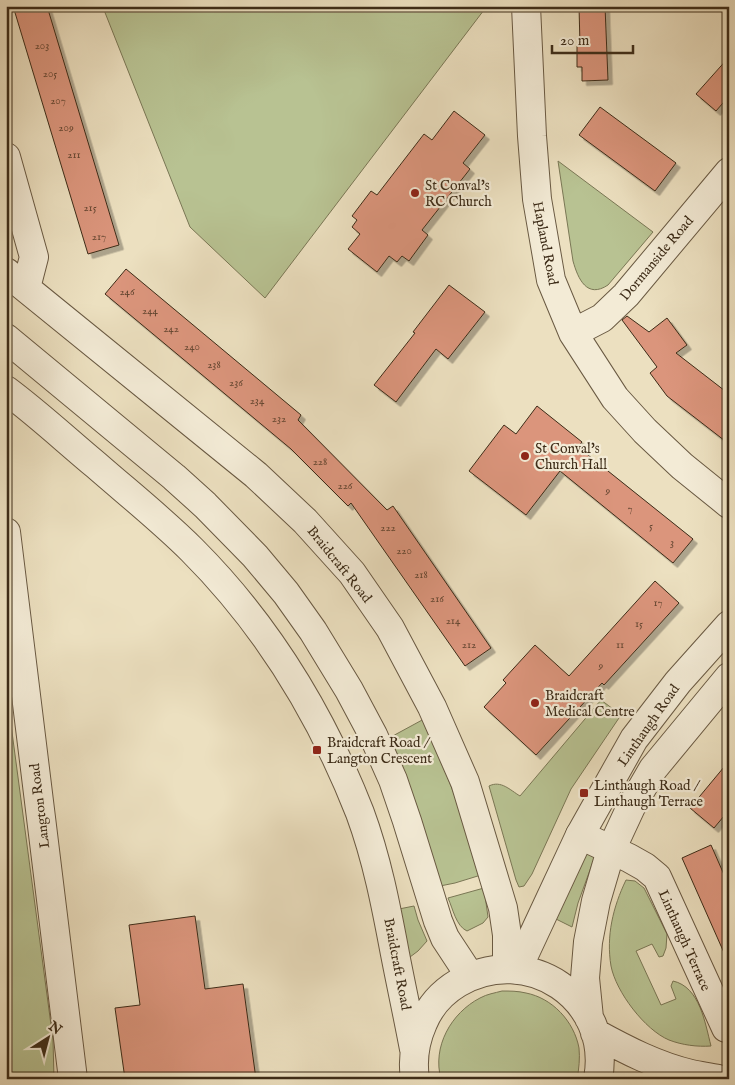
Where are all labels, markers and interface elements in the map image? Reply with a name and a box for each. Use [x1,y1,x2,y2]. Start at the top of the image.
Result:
scale bar [552,22,634,54]
text: 20 m [560,31,590,50]
house number: 203 [35,39,49,53]
house number: 205 [43,67,57,81]
house number: 207 [50,94,66,108]
house number: 209 [58,121,74,135]
house number: 211 [67,148,81,162]
place label: St Conval's RC Church [425,177,492,211]
marker: St Conval's RC Church [409,187,421,199]
street label: Hapland Road [528,200,562,287]
house number: 215 [83,201,97,215]
street label: Dormanside Road [616,212,698,305]
house number: 217 [92,230,106,244]
house number: 246 [119,285,135,299]
house number: 244 [142,304,159,318]
house number: 242 [163,322,179,336]
house number: 240 [184,340,200,354]
house number: 238 [207,358,221,372]
house number: 236 [229,376,243,390]
house number: 234 [250,394,265,408]
house number: 232 [272,412,286,426]
place label: St Conval's Church Hall [535,440,607,474]
marker: St Conval's Church Hall [519,450,531,462]
house number: 228 [313,455,327,469]
house number: 226 [338,479,353,493]
house number: 9 [605,484,611,498]
house number: 7 [627,502,633,516]
house number: 5 [649,519,653,533]
house number: 222 [380,521,396,535]
street label: Braidcraft Road [303,523,376,607]
house number: 3 [670,536,674,550]
house number: 220 [396,544,412,558]
house number: 218 [414,568,428,582]
house number: 216 [430,592,444,606]
house number: 17 [653,596,663,610]
house number: 214 [446,614,461,628]
house number: 15 [635,617,643,631]
house number: 212 [462,638,476,652]
house number: 11 [616,638,624,652]
house number: 9 [598,659,604,673]
street label: Linthaugh Road [614,680,684,770]
place label: Braidcraft Medical Centre [545,687,635,721]
marker: Braidcraft Medical Centre [529,697,541,709]
place label: Braidcraft Road / Langton Crescent [327,734,432,768]
marker: Braidcraft Road / Langton Crescent [311,744,323,756]
street label: Langton Road [26,762,54,849]
place label: Linthaugh Road / Linthaugh Terrace [594,777,704,811]
marker: Linthaugh Road / Linthaugh Terrace [578,787,590,799]
street label: Linthaugh Terrace [654,887,715,994]
street label: Braidcraft Road [379,917,415,1012]
north arrow [22,1012,72,1062]
text: N [44,1017,65,1039]

